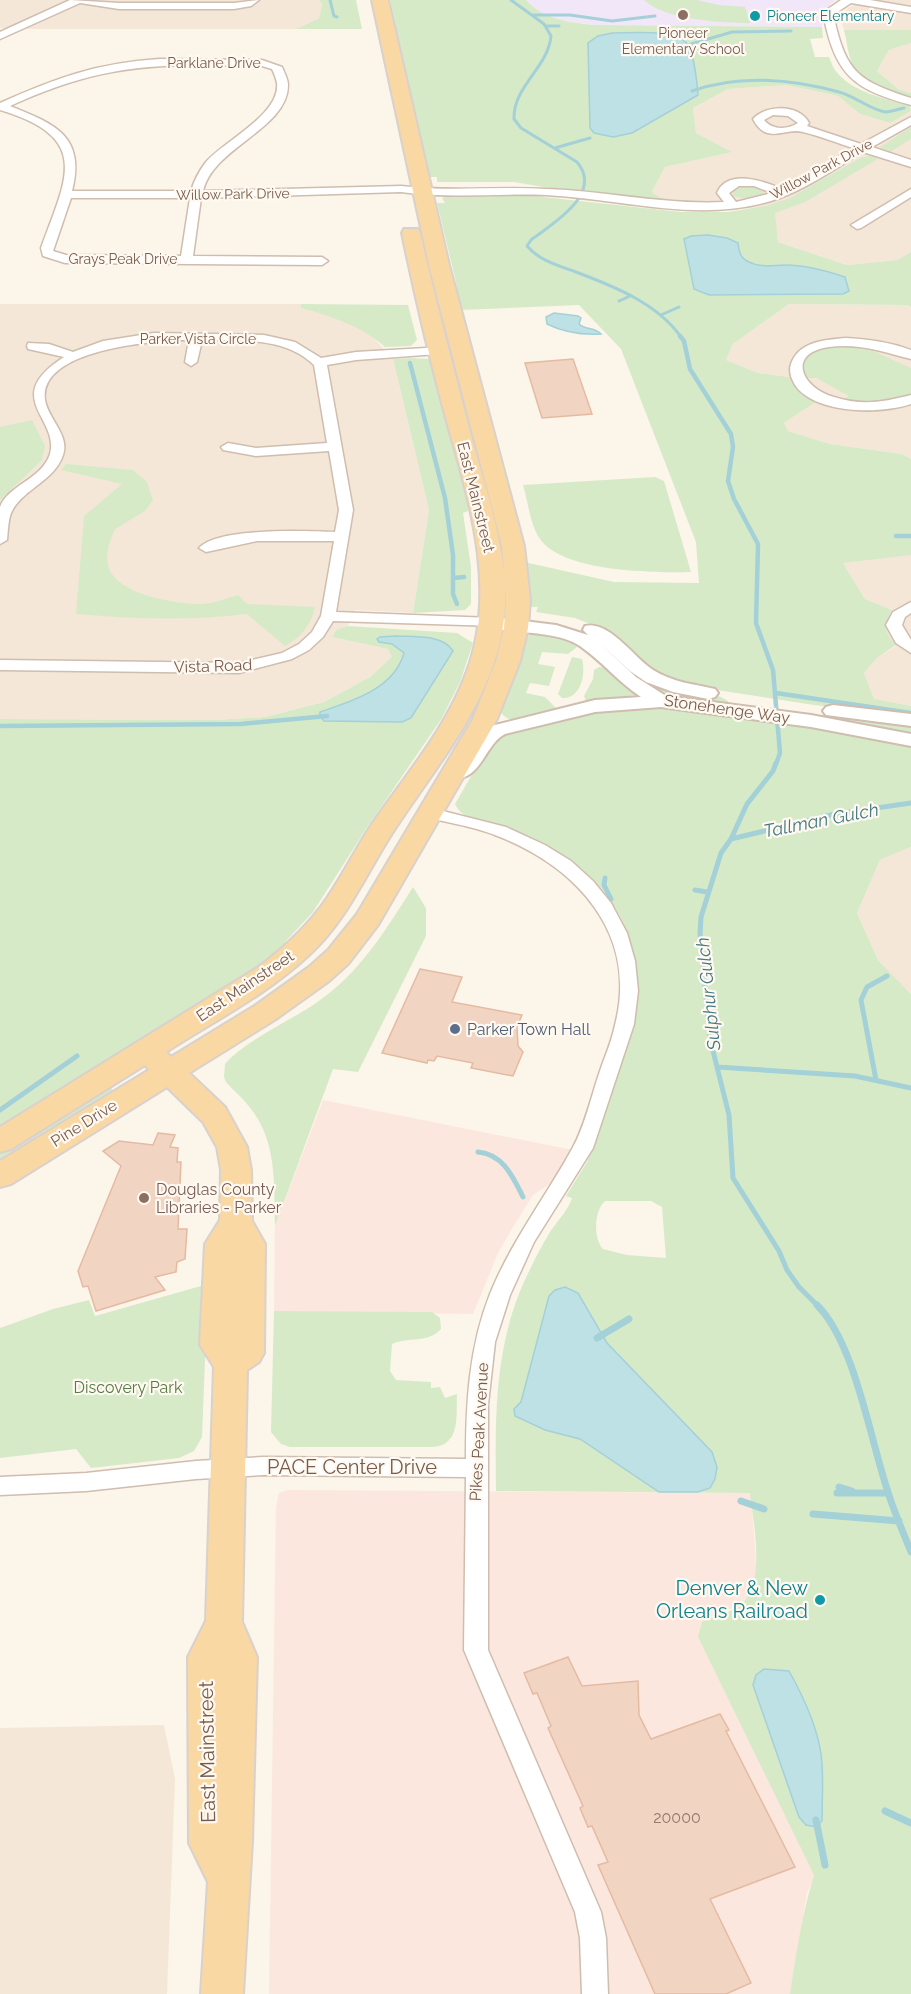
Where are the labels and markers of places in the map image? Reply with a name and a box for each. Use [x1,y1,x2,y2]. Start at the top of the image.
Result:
marker: Pioneer Elementary School [676,8,690,22]
place label: Pioneer Elementary [767,8,895,24]
marker: Pioneer Elementary [748,9,762,23]
place label: Pioneer Elementary School [622,25,744,57]
place label: Parker Town Hall [467,1020,591,1039]
marker: Parker Town Hall [448,1022,462,1036]
place label: Douglas County Libraries - Parker [156,1180,282,1217]
marker: Douglas County Libraries - Parker [137,1191,151,1205]
place label: Denver & New Orleans Railroad [656,1576,808,1623]
marker: Denver & New Orleans Railroad [813,1593,827,1607]

